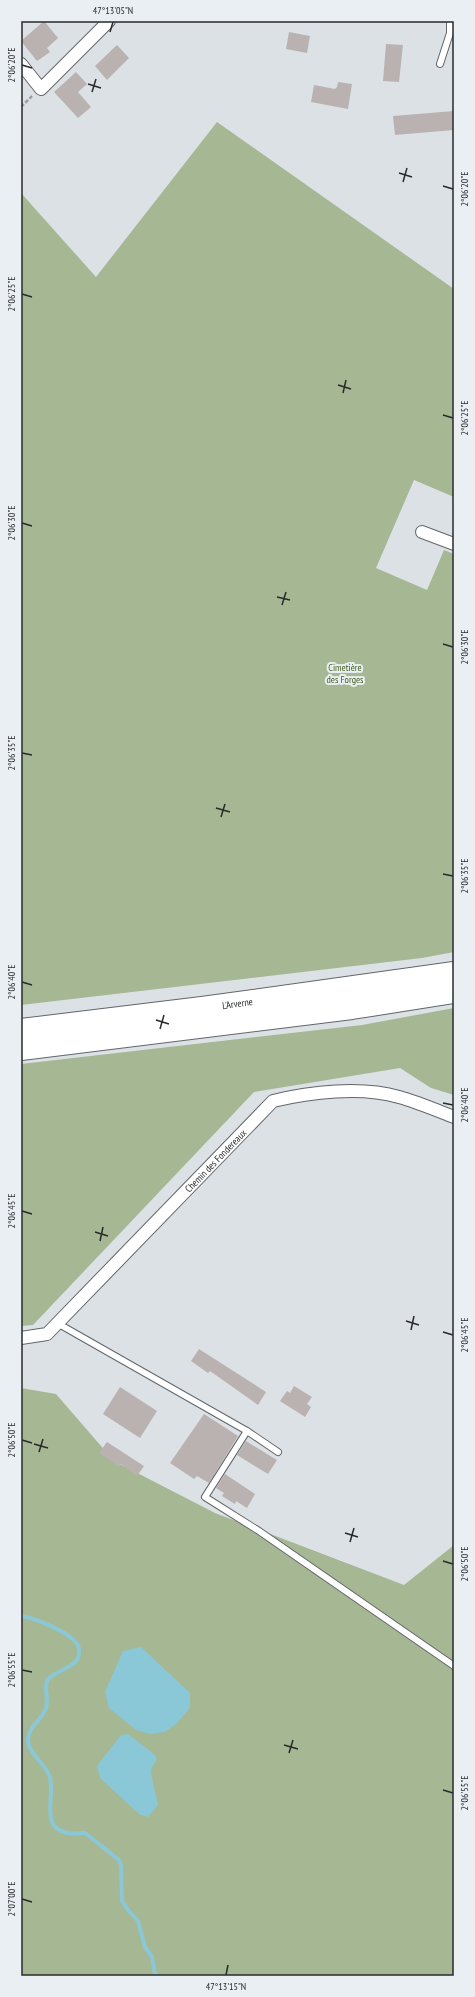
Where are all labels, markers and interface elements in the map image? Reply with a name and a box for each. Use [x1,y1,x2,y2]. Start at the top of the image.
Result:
text: 47°13'05"N [93,4,133,17]
text: 2°06'20"E [5,48,18,82]
text: 2°06'20"E [458,172,471,206]
text: 2°06'25"E [5,277,18,311]
text: 2°06'25"E [458,401,471,435]
text: 2°06'30"E [5,506,18,540]
text: 2°06'30"E [458,630,471,664]
park label: Cimetière des Forges [327,661,364,686]
text: 2°06'35"E [5,736,18,770]
text: 2°06'35"E [458,859,471,893]
text: 2°06'40"E [5,965,18,999]
street label: L'Arverne [221,995,254,1012]
text: 2°06'40"E [458,1088,471,1122]
street label: Chemin des Fondereaux [182,1127,249,1195]
text: 2°06'45"E [5,1194,18,1228]
text: 2°06'45"E [458,1318,471,1352]
text: 2°06'50"E [5,1423,18,1457]
text: 2°06'50"E [458,1547,471,1581]
text: 2°06'55"E [5,1653,18,1687]
text: 2°06'55"E [458,1776,471,1810]
text: 2°07'00"E [5,1882,18,1916]
text: 47°13'15"N [206,1980,246,1993]

